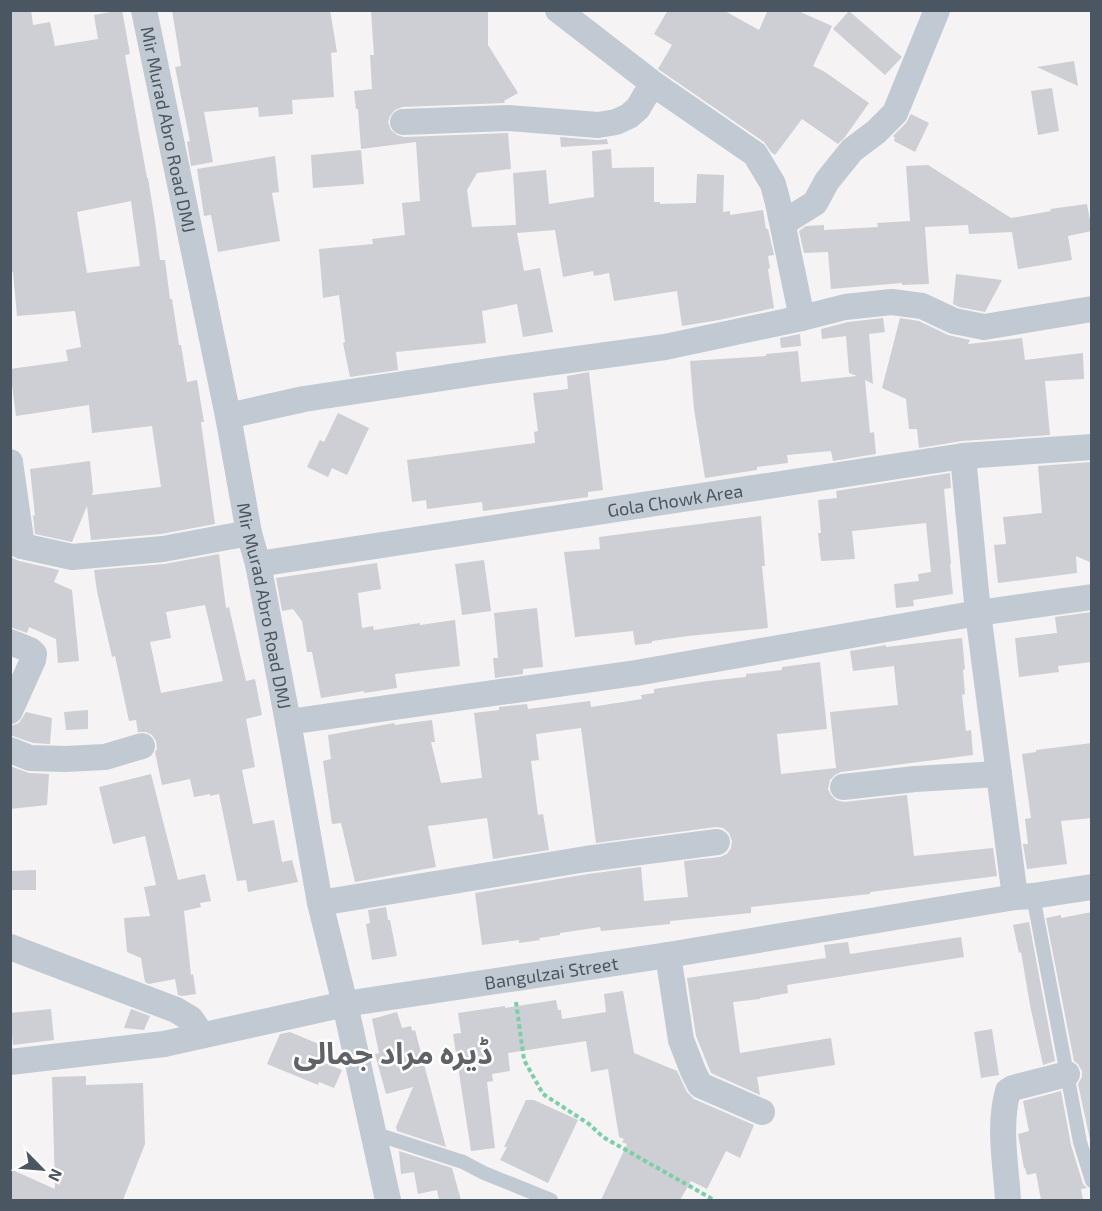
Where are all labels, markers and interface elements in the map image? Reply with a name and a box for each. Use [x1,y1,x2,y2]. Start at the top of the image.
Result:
street label: Mir Murad Abro Road DMJ [137,24,201,235]
street label: Gola Chowk Area [606,479,744,521]
street label: Mir Murad Abro Road DMJ [233,501,296,711]
street label: Bangulzai Street [483,952,620,994]
district label: ڈیرہ مراد جمالی [293,1034,493,1071]
north arrow [12,1139,72,1199]
text: N [45,1166,67,1185]

